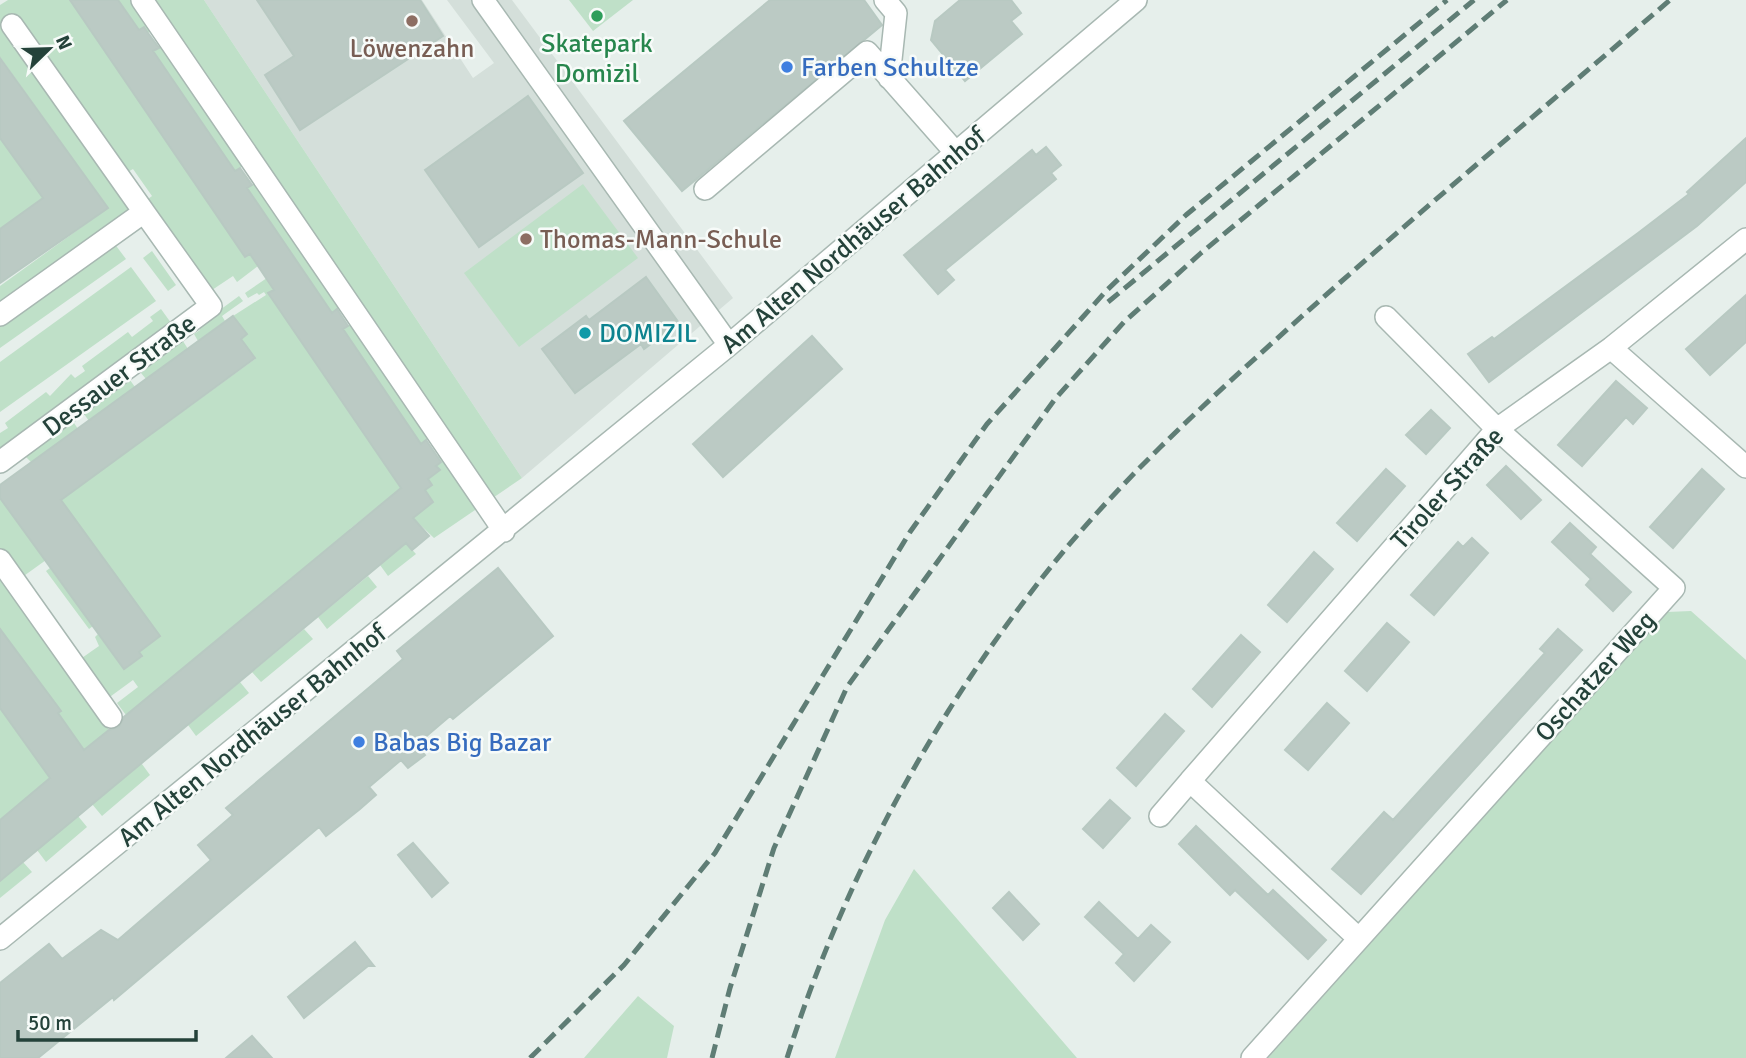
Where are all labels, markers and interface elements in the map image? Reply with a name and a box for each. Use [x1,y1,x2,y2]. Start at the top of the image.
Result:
marker: Skatepark Domizil [589,8,605,24]
marker: Löwenzahn [404,13,420,29]
north arrow [14,14,84,84]
place label: Skatepark Domizil [541,28,653,90]
text: N [50,32,77,54]
place label: Löwenzahn [350,33,474,65]
place label: Farben Schultze [801,52,979,84]
marker: Farben Schultze [779,59,795,75]
street label: Am Alten Nordhäuser Bahnhof [715,120,994,361]
place label: Thomas-Mann-Schule [540,224,782,256]
marker: Thomas-Mann-Schule [518,231,534,247]
street label: Dessauer Straße [37,308,203,444]
place label: DOMIZIL [599,318,697,350]
marker: DOMIZIL [577,325,593,341]
street label: Tiroler Straße [1384,421,1511,556]
street label: Oschatzer Weg [1529,605,1663,749]
street label: Am Alten Nordhäuser Bahnhof [112,617,394,854]
place label: Babas Big Bazar [373,727,552,759]
marker: Babas Big Bazar [351,734,367,750]
scale bar [18,998,196,1042]
text: 50 m [28,1010,72,1036]

